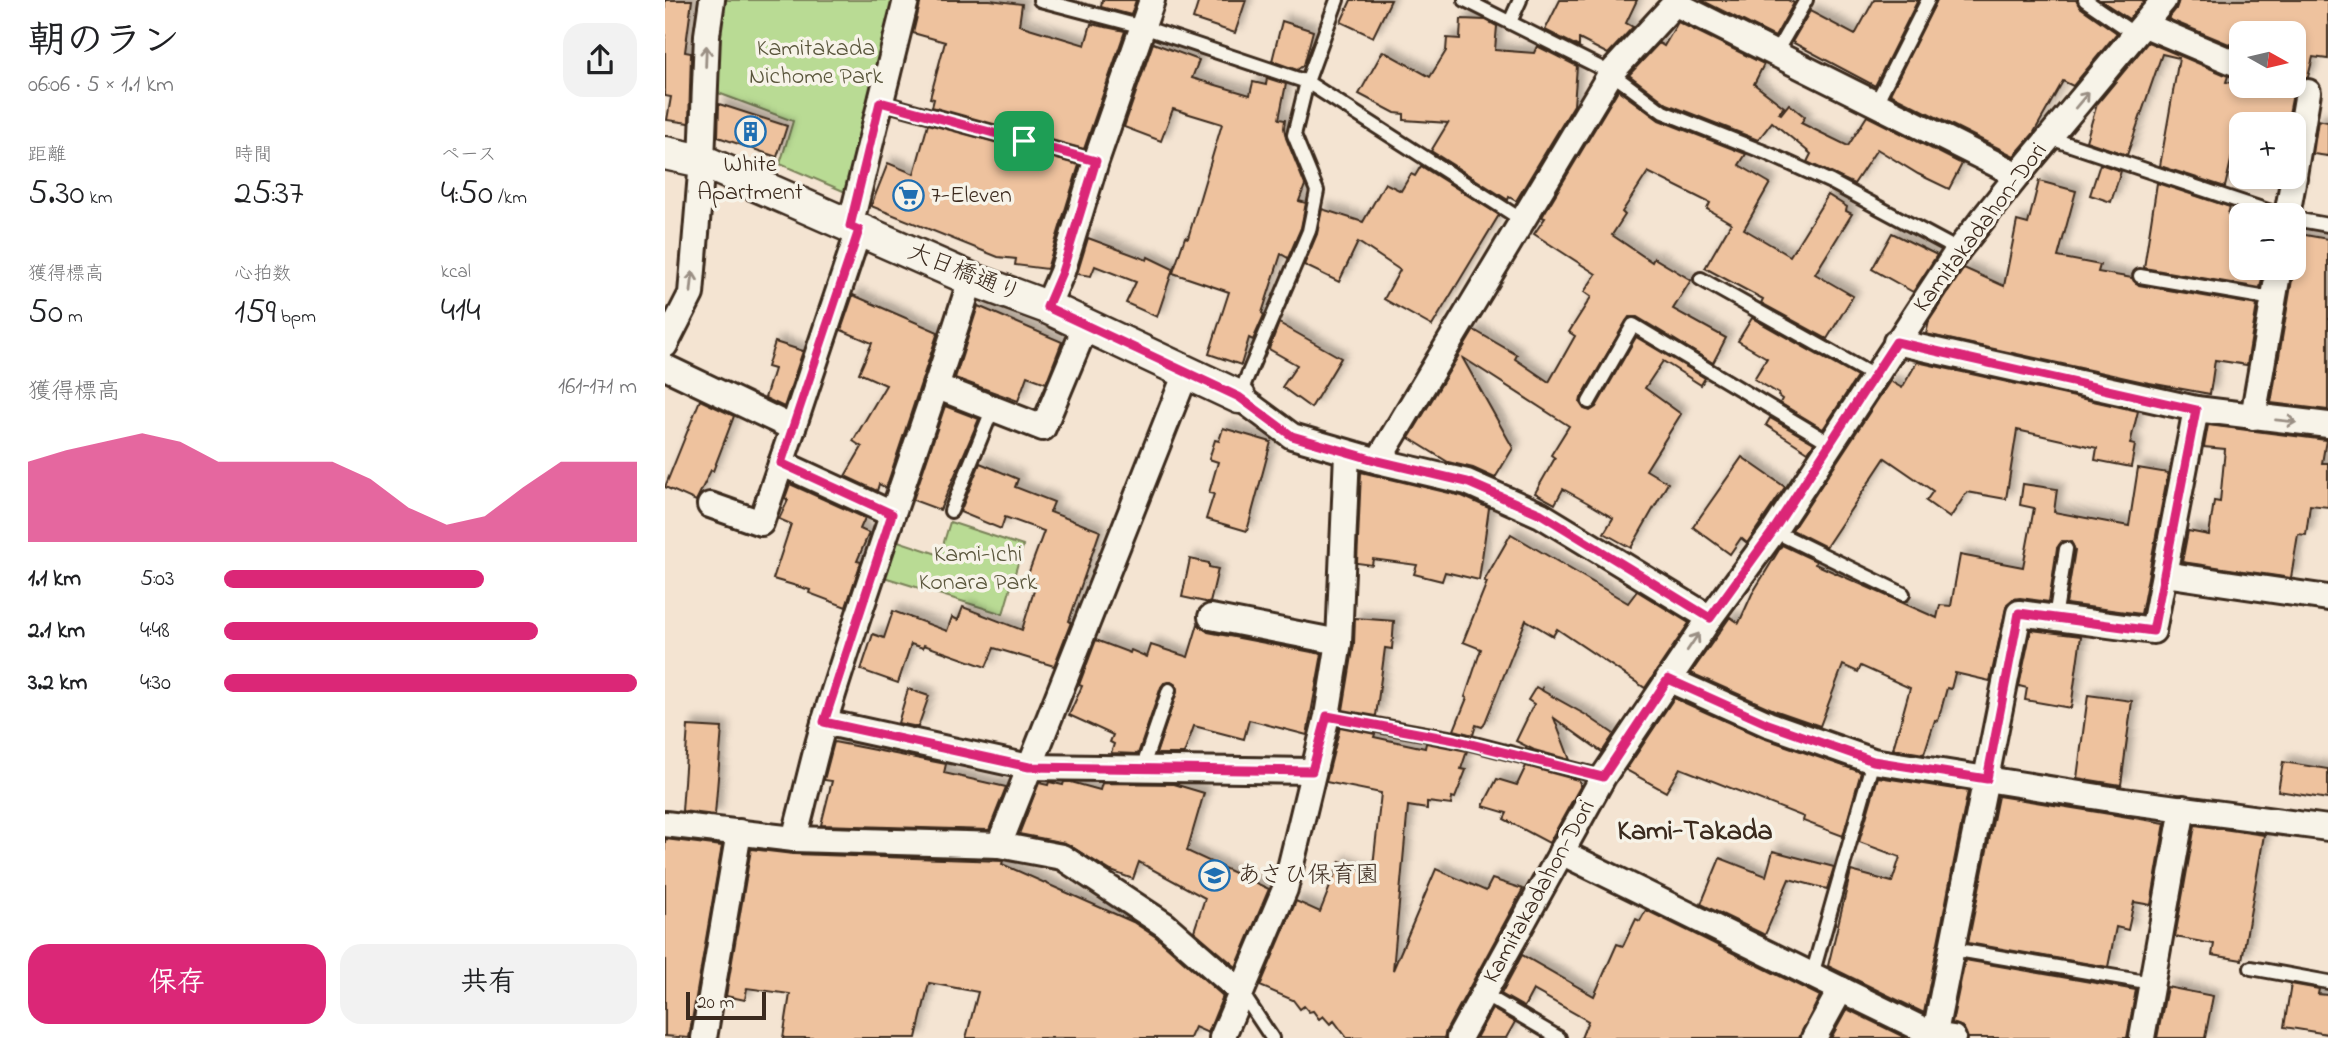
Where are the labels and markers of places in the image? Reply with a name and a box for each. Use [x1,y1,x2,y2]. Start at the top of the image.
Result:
pin [994,111,1054,171]
building icon: White Apartment [733,114,767,148]
place label: White Apartment [697,148,803,211]
supermarket icon: 7-Eleven [891,179,925,213]
place label: 7-Eleven [931,179,1012,214]
school or university icon: あさひ保育園 [1197,859,1231,893]
place label: あさひ保育園 [1237,859,1380,894]

